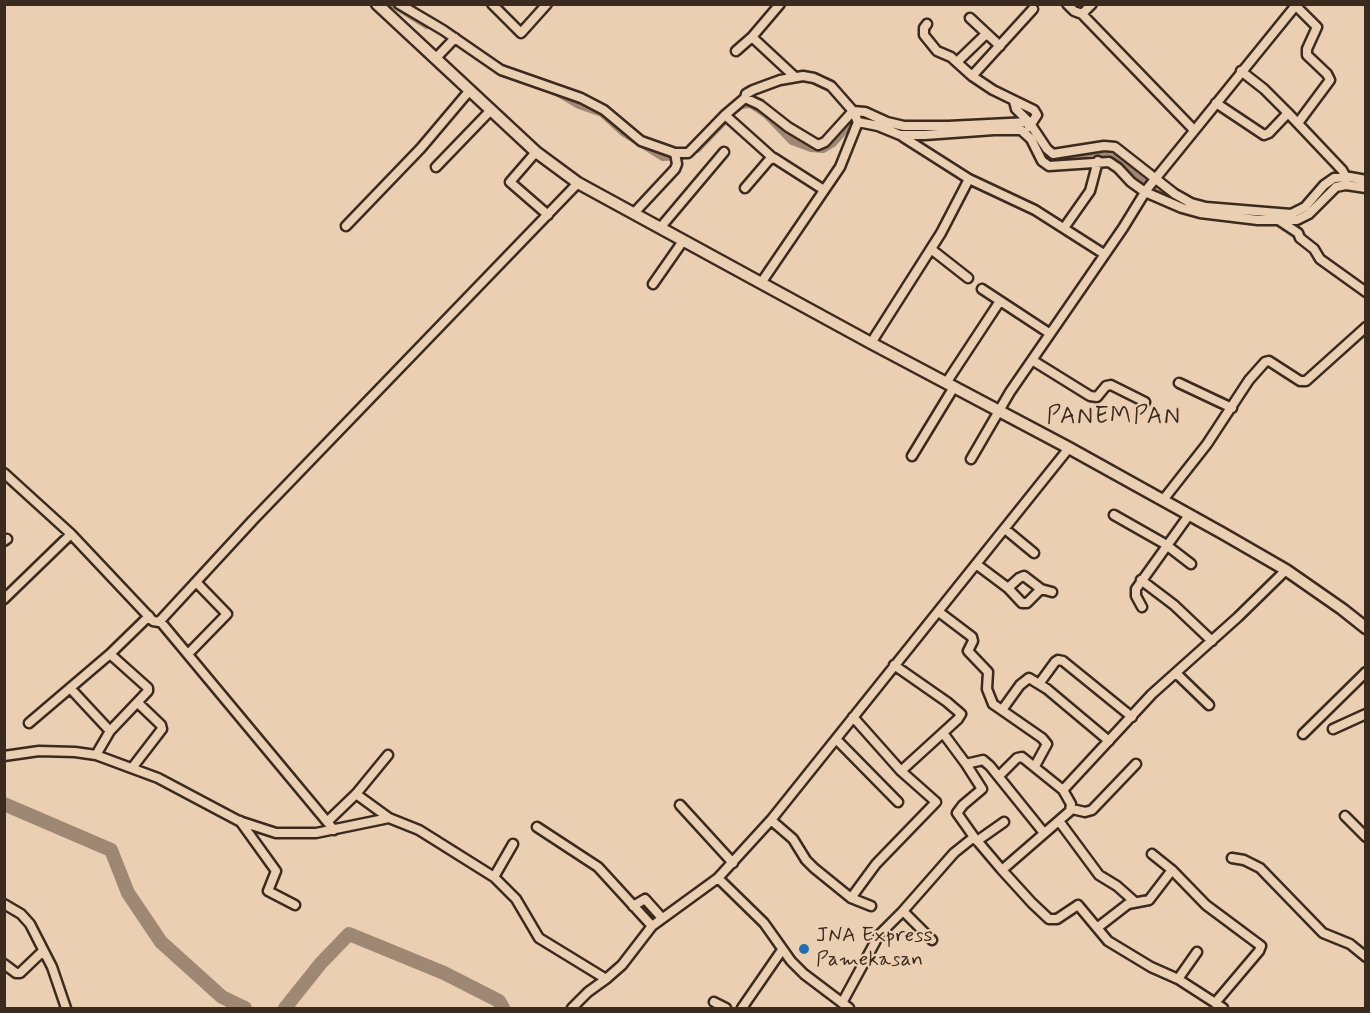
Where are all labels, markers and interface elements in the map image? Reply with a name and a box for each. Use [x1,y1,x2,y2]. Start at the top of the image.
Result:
district label: PANEMPAN [1046,404,1182,432]
place label: JNA Express Pamekasan [816,924,933,974]
marker: JNA Express Pamekasan [797,942,811,956]

